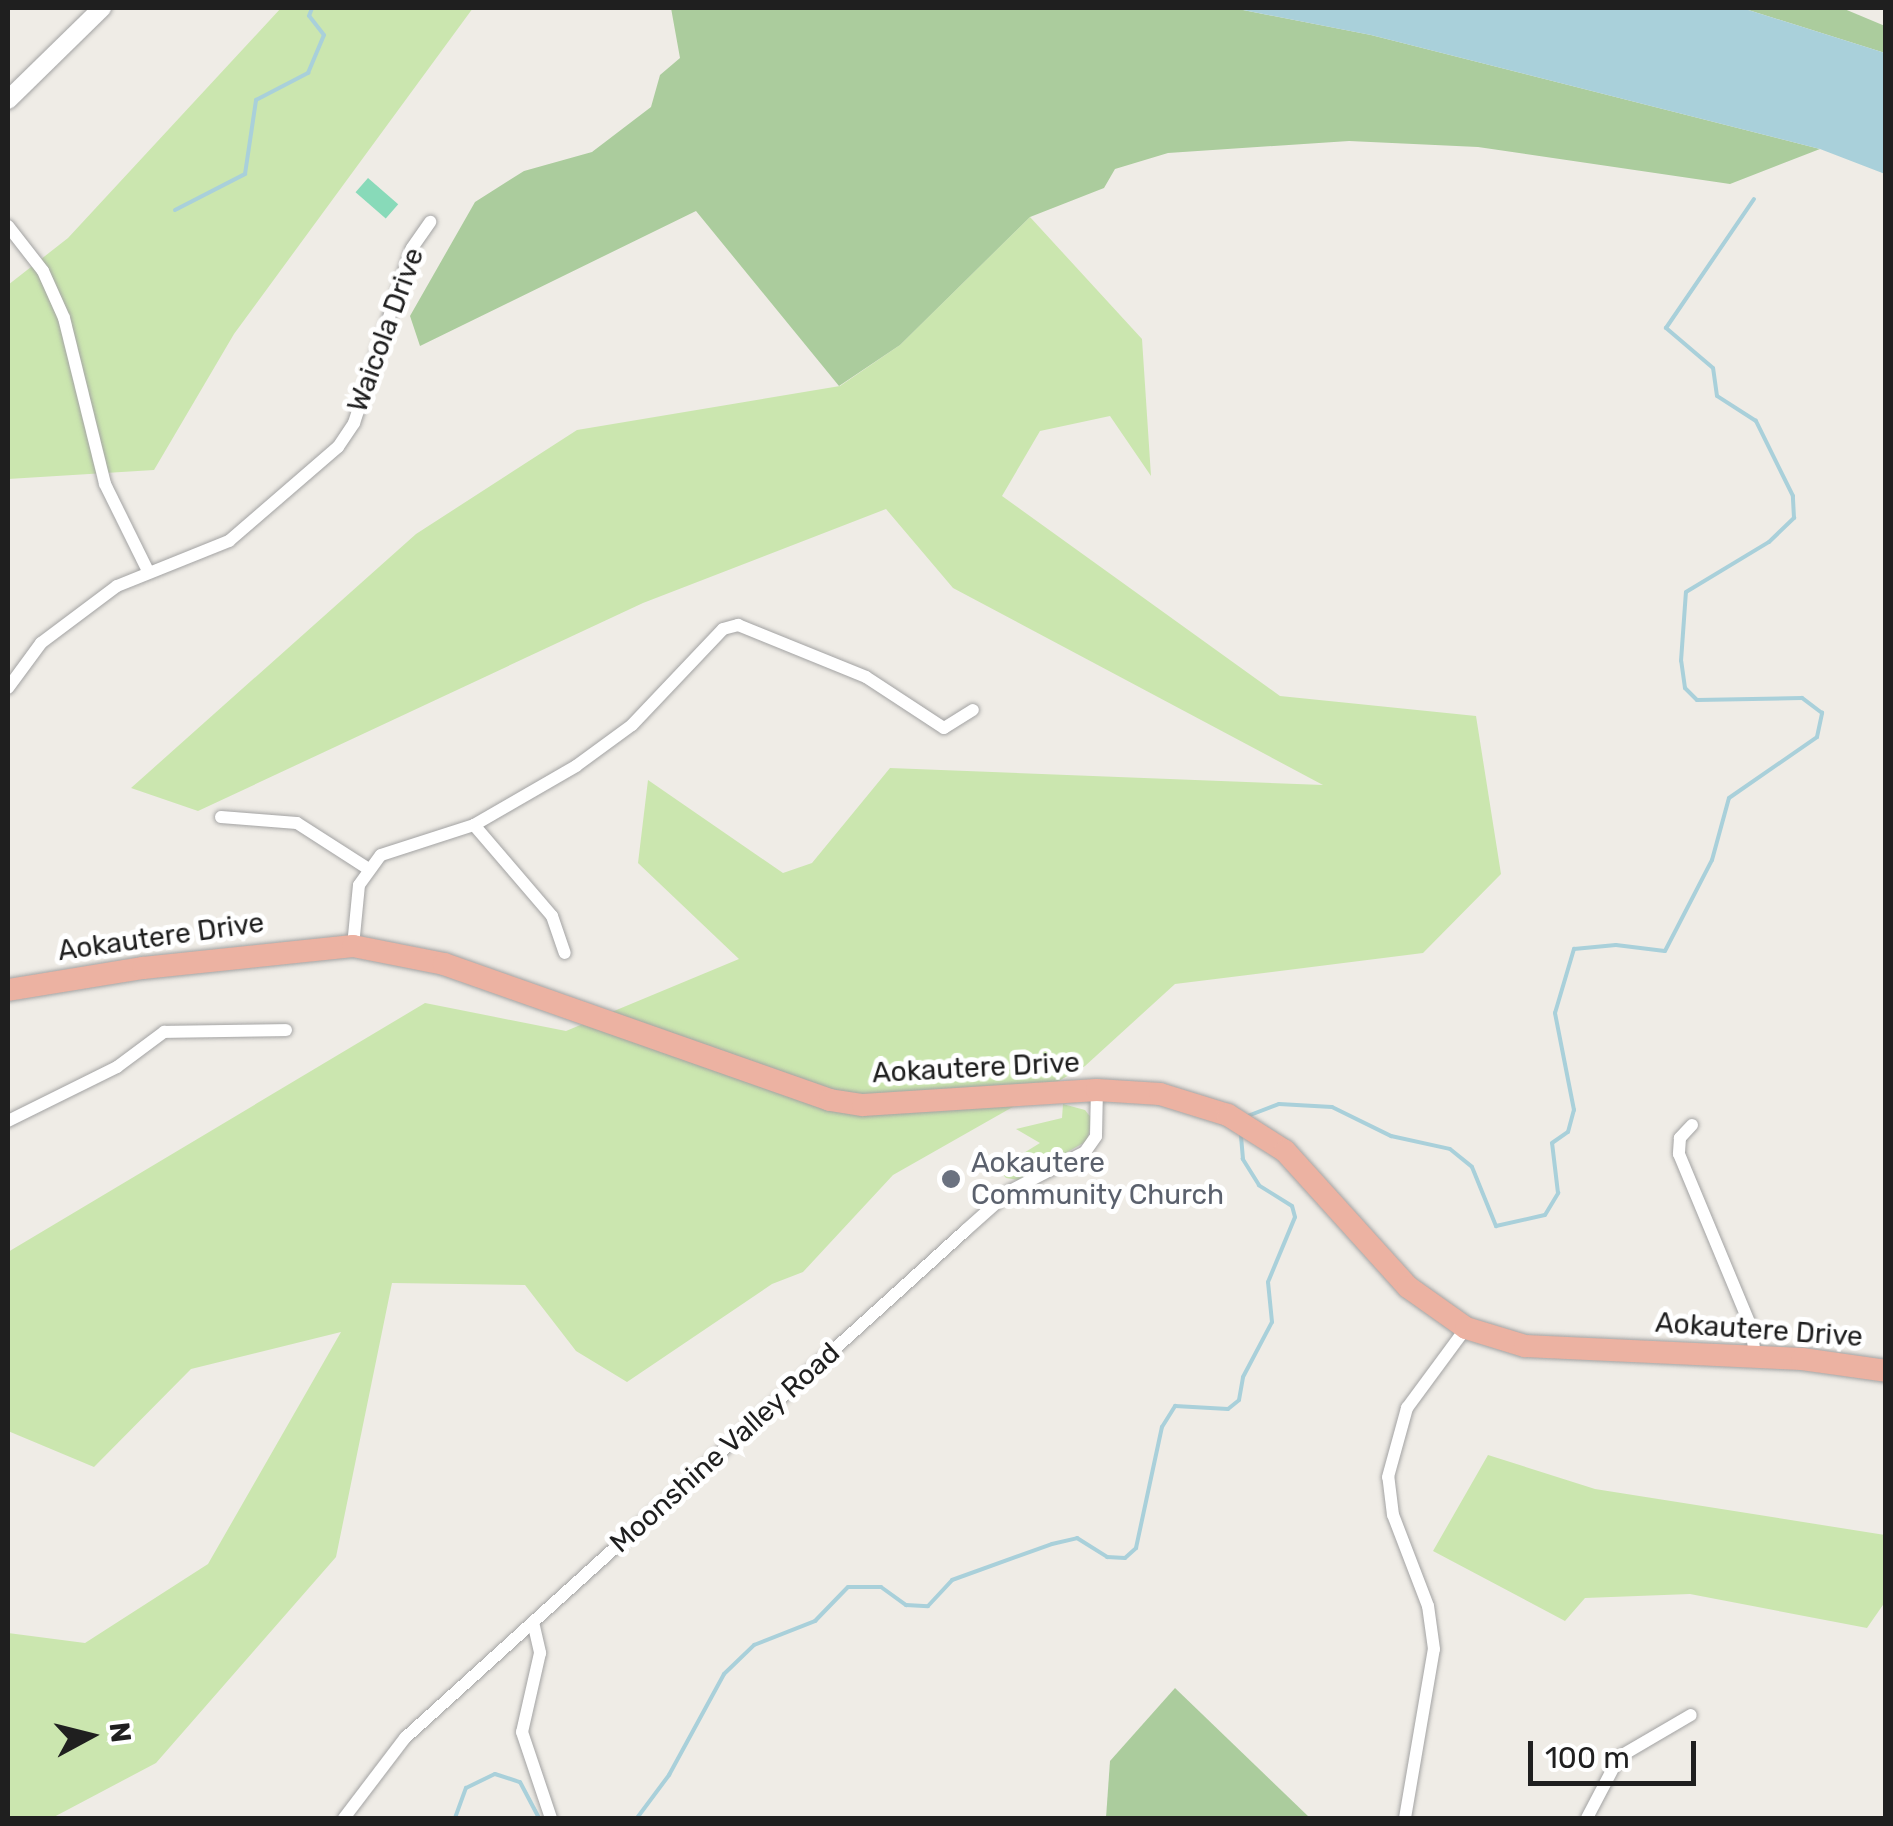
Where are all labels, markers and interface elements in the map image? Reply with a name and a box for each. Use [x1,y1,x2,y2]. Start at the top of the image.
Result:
street label: Waicola Drive [341,243,431,417]
street label: Aokautere Drive [56,906,266,968]
street label: Aokautere Drive [871,1046,1081,1090]
place label: Aokautere Community Church [971,1146,1225,1212]
marker: Aokautere Community Church [940,1168,962,1190]
street label: Aokautere Drive [1654,1306,1864,1354]
street label: Moonshine Valley Road [603,1336,847,1560]
north arrow [40,1686,140,1786]
text: N [103,1720,138,1744]
scale bar [1533,1721,1700,1783]
text: 100 m [1545,1740,1630,1776]

